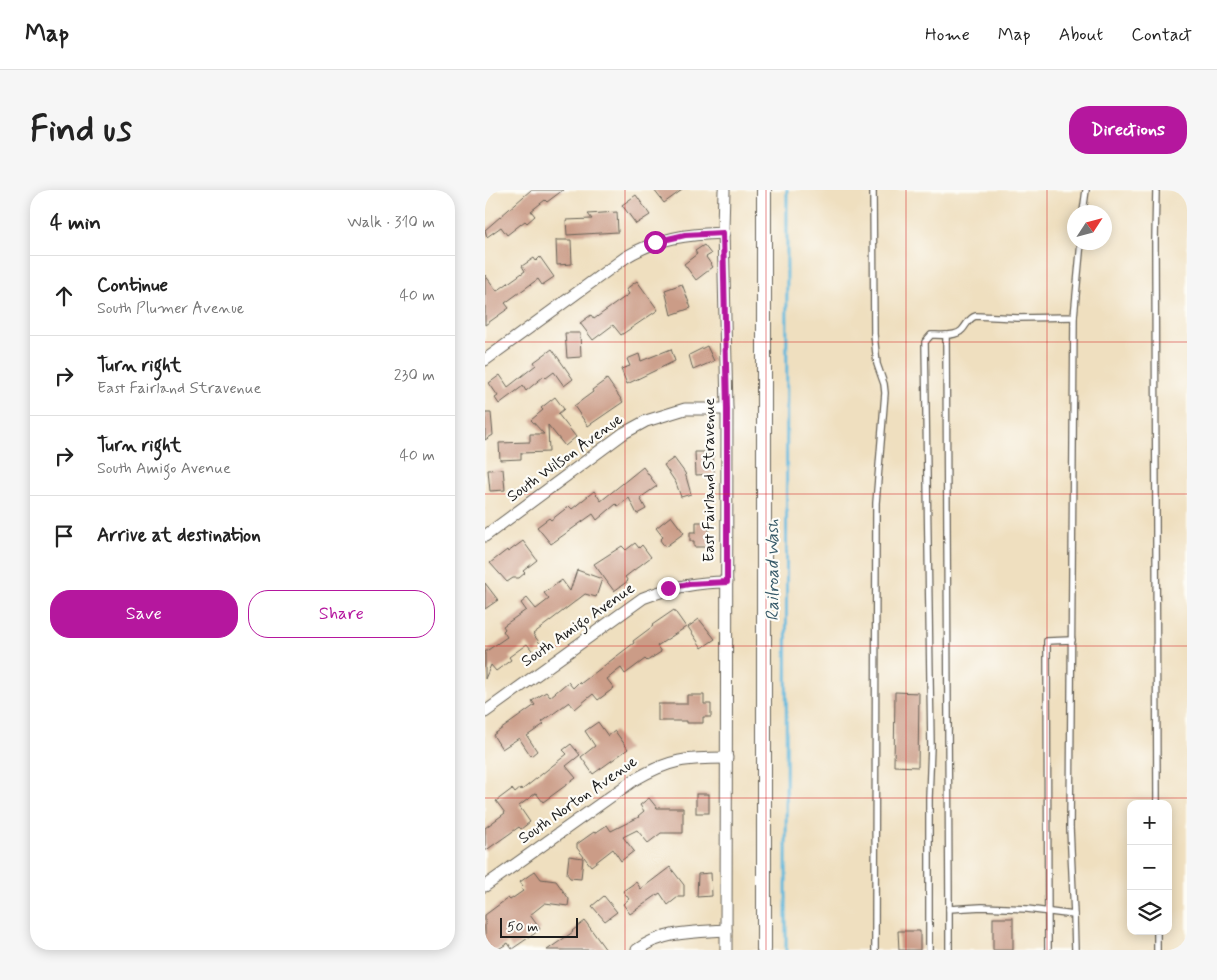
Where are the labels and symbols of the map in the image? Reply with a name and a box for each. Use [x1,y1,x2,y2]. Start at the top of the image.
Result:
north arrow [1067,205,1112,250]
route start [644,231,667,254]
street label: East Fairland Stravenue [699,398,720,562]
street label: South Wilson Avenue [503,409,628,507]
water label: Railroad Wash [761,519,785,621]
route end [657,577,680,600]
street label: South Amigo Avenue [517,578,640,673]
street label: South Norton Avenue [514,751,642,849]
scale bar [500,915,577,938]

